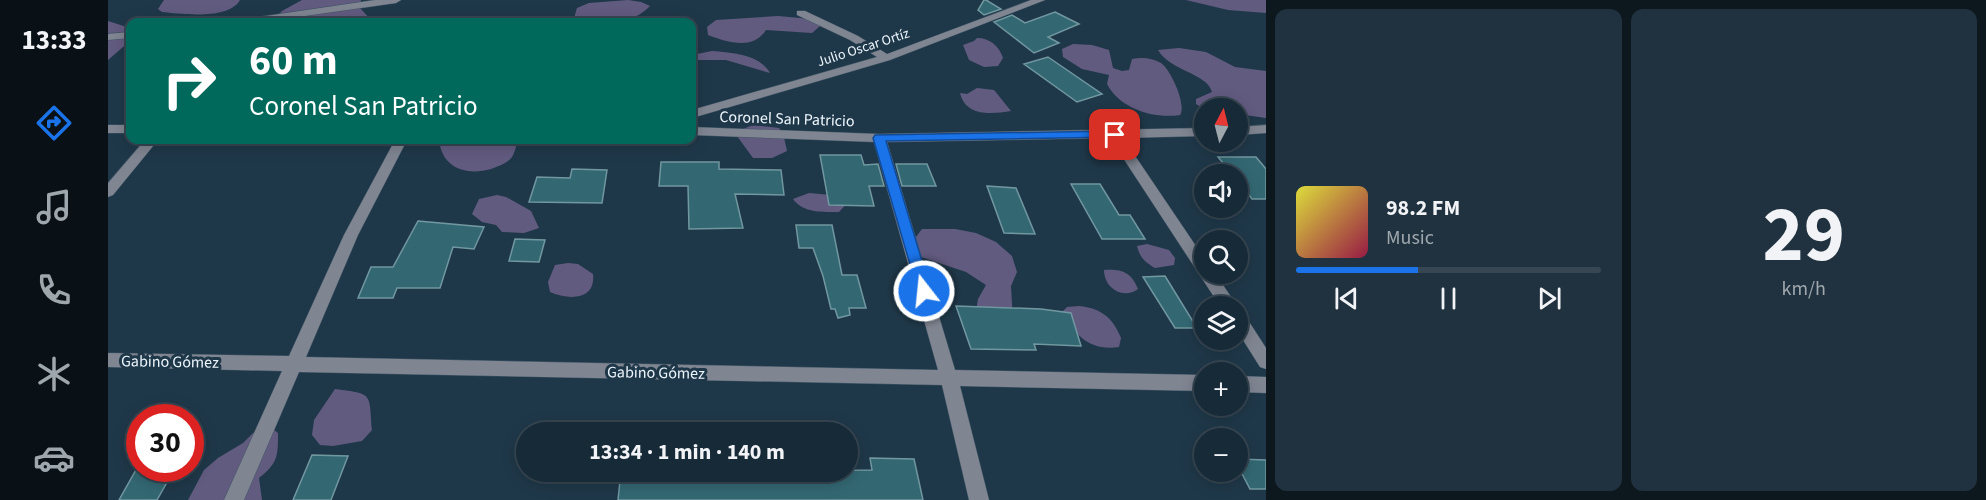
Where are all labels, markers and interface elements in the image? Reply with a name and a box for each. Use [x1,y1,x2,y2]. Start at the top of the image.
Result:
text: 13:33 [21,21,87,60]
street label: Julio Oscar Ortíz [815,24,912,72]
text: 60 m [249,31,338,91]
icon: right [150,42,228,120]
text: Coronel San Patricio [249,87,478,126]
north arrow [1194,98,1248,152]
map controls [1194,98,1248,482]
icon: directions [33,102,75,144]
street label: Coronel San Patricio [719,106,855,132]
pin [1089,109,1140,160]
icon: arrive [1098,118,1131,151]
button: sound [1194,164,1248,218]
text: 29 [1763,180,1845,291]
icon: music [33,186,75,228]
text: 98.2 FM [1386,192,1460,224]
text: Music [1386,224,1434,252]
button: search [1194,230,1248,284]
position arrow [892,259,956,323]
icon: phone [33,269,75,311]
text: km/h [1782,275,1826,303]
icon: previous [1330,282,1363,315]
icon: pause [1432,282,1465,315]
icon: next [1533,282,1566,315]
button: layers [1194,296,1248,350]
street label: Gabino Gómez [121,350,219,374]
icon: climate [33,353,75,395]
street label: Gabino Gómez [607,361,705,385]
button: + [1194,362,1248,416]
speed limit sign: 30 [126,404,204,482]
button: − [1194,428,1248,482]
text: 13:34 · 1 min · 140 m [589,436,785,468]
icon: car [33,437,75,479]

